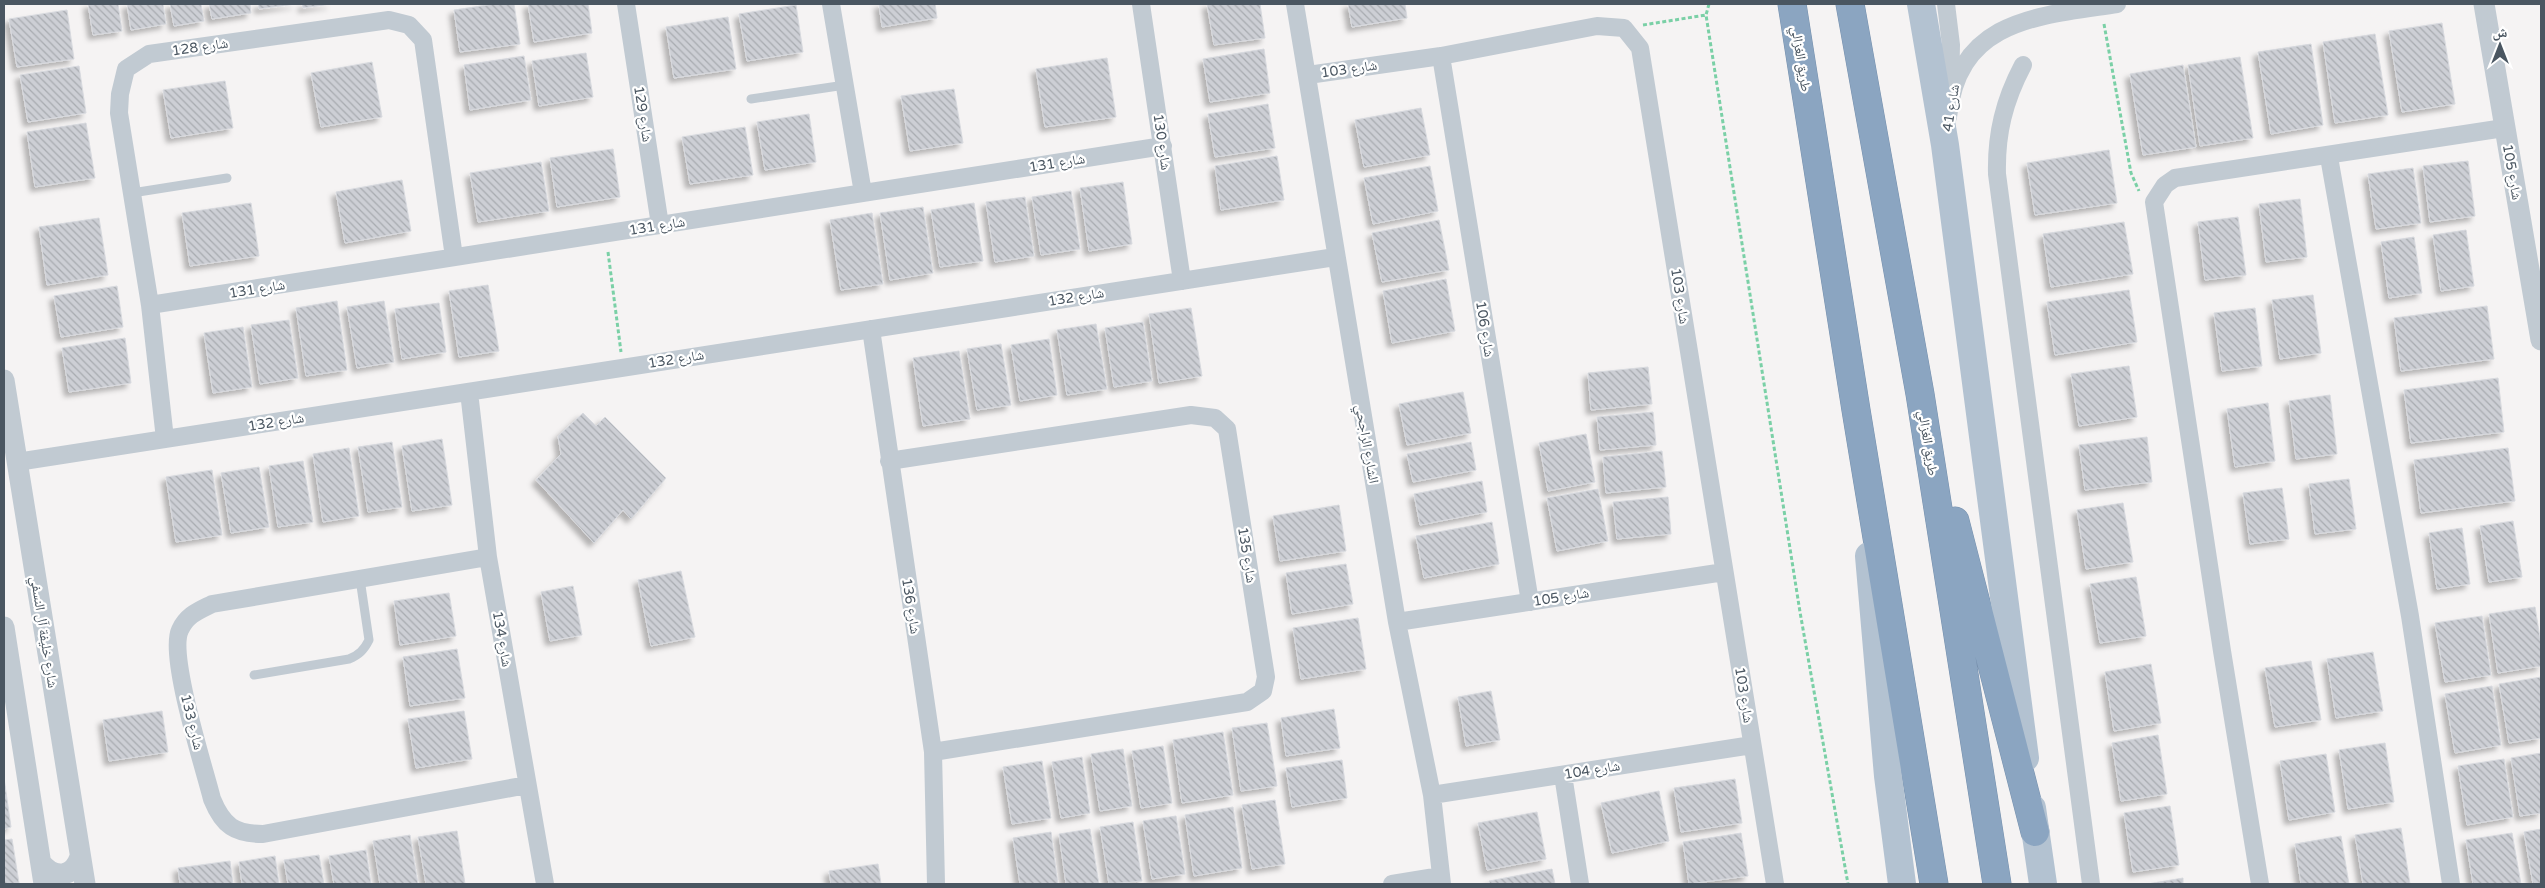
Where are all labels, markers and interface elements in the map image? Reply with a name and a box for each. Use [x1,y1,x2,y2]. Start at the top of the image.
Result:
north arrow [2475,20,2525,70]
text: ش [2493,24,2508,41]
street label: طريق الغزالي [1785,25,1815,93]
street label: شارع 128 [171,35,229,60]
street label: شارع 103 [1320,57,1378,82]
street label: شارع 41 [1939,83,1964,133]
street label: شارع 129 [629,85,656,143]
street label: شارع 130 [1149,113,1174,171]
street label: شارع 105 [2498,143,2525,202]
street label: شارع 131 [1028,150,1086,177]
street label: شارع 131 [628,213,686,240]
street label: شارع 103 [1666,267,1693,325]
street label: شارع 131 [228,276,286,303]
street label: شارع 132 [1047,284,1105,311]
street label: شارع 106 [1471,300,1498,358]
street label: شارع 132 [647,346,705,373]
street label: الشارع الراجحي [1349,403,1382,485]
street label: شارع 132 [247,409,305,436]
street label: طريق الغزالي [1912,409,1942,477]
street label: شارع 135 [1233,526,1260,584]
street label: شارع خليفة آل النسفي [24,575,61,690]
street label: شارع 136 [897,577,924,635]
street label: شارع 105 [1532,584,1590,611]
street label: شارع 134 [488,610,515,669]
street label: شارع 103 [1730,666,1757,724]
street label: شارع 133 [176,692,207,752]
street label: شارع 104 [1563,757,1621,784]

